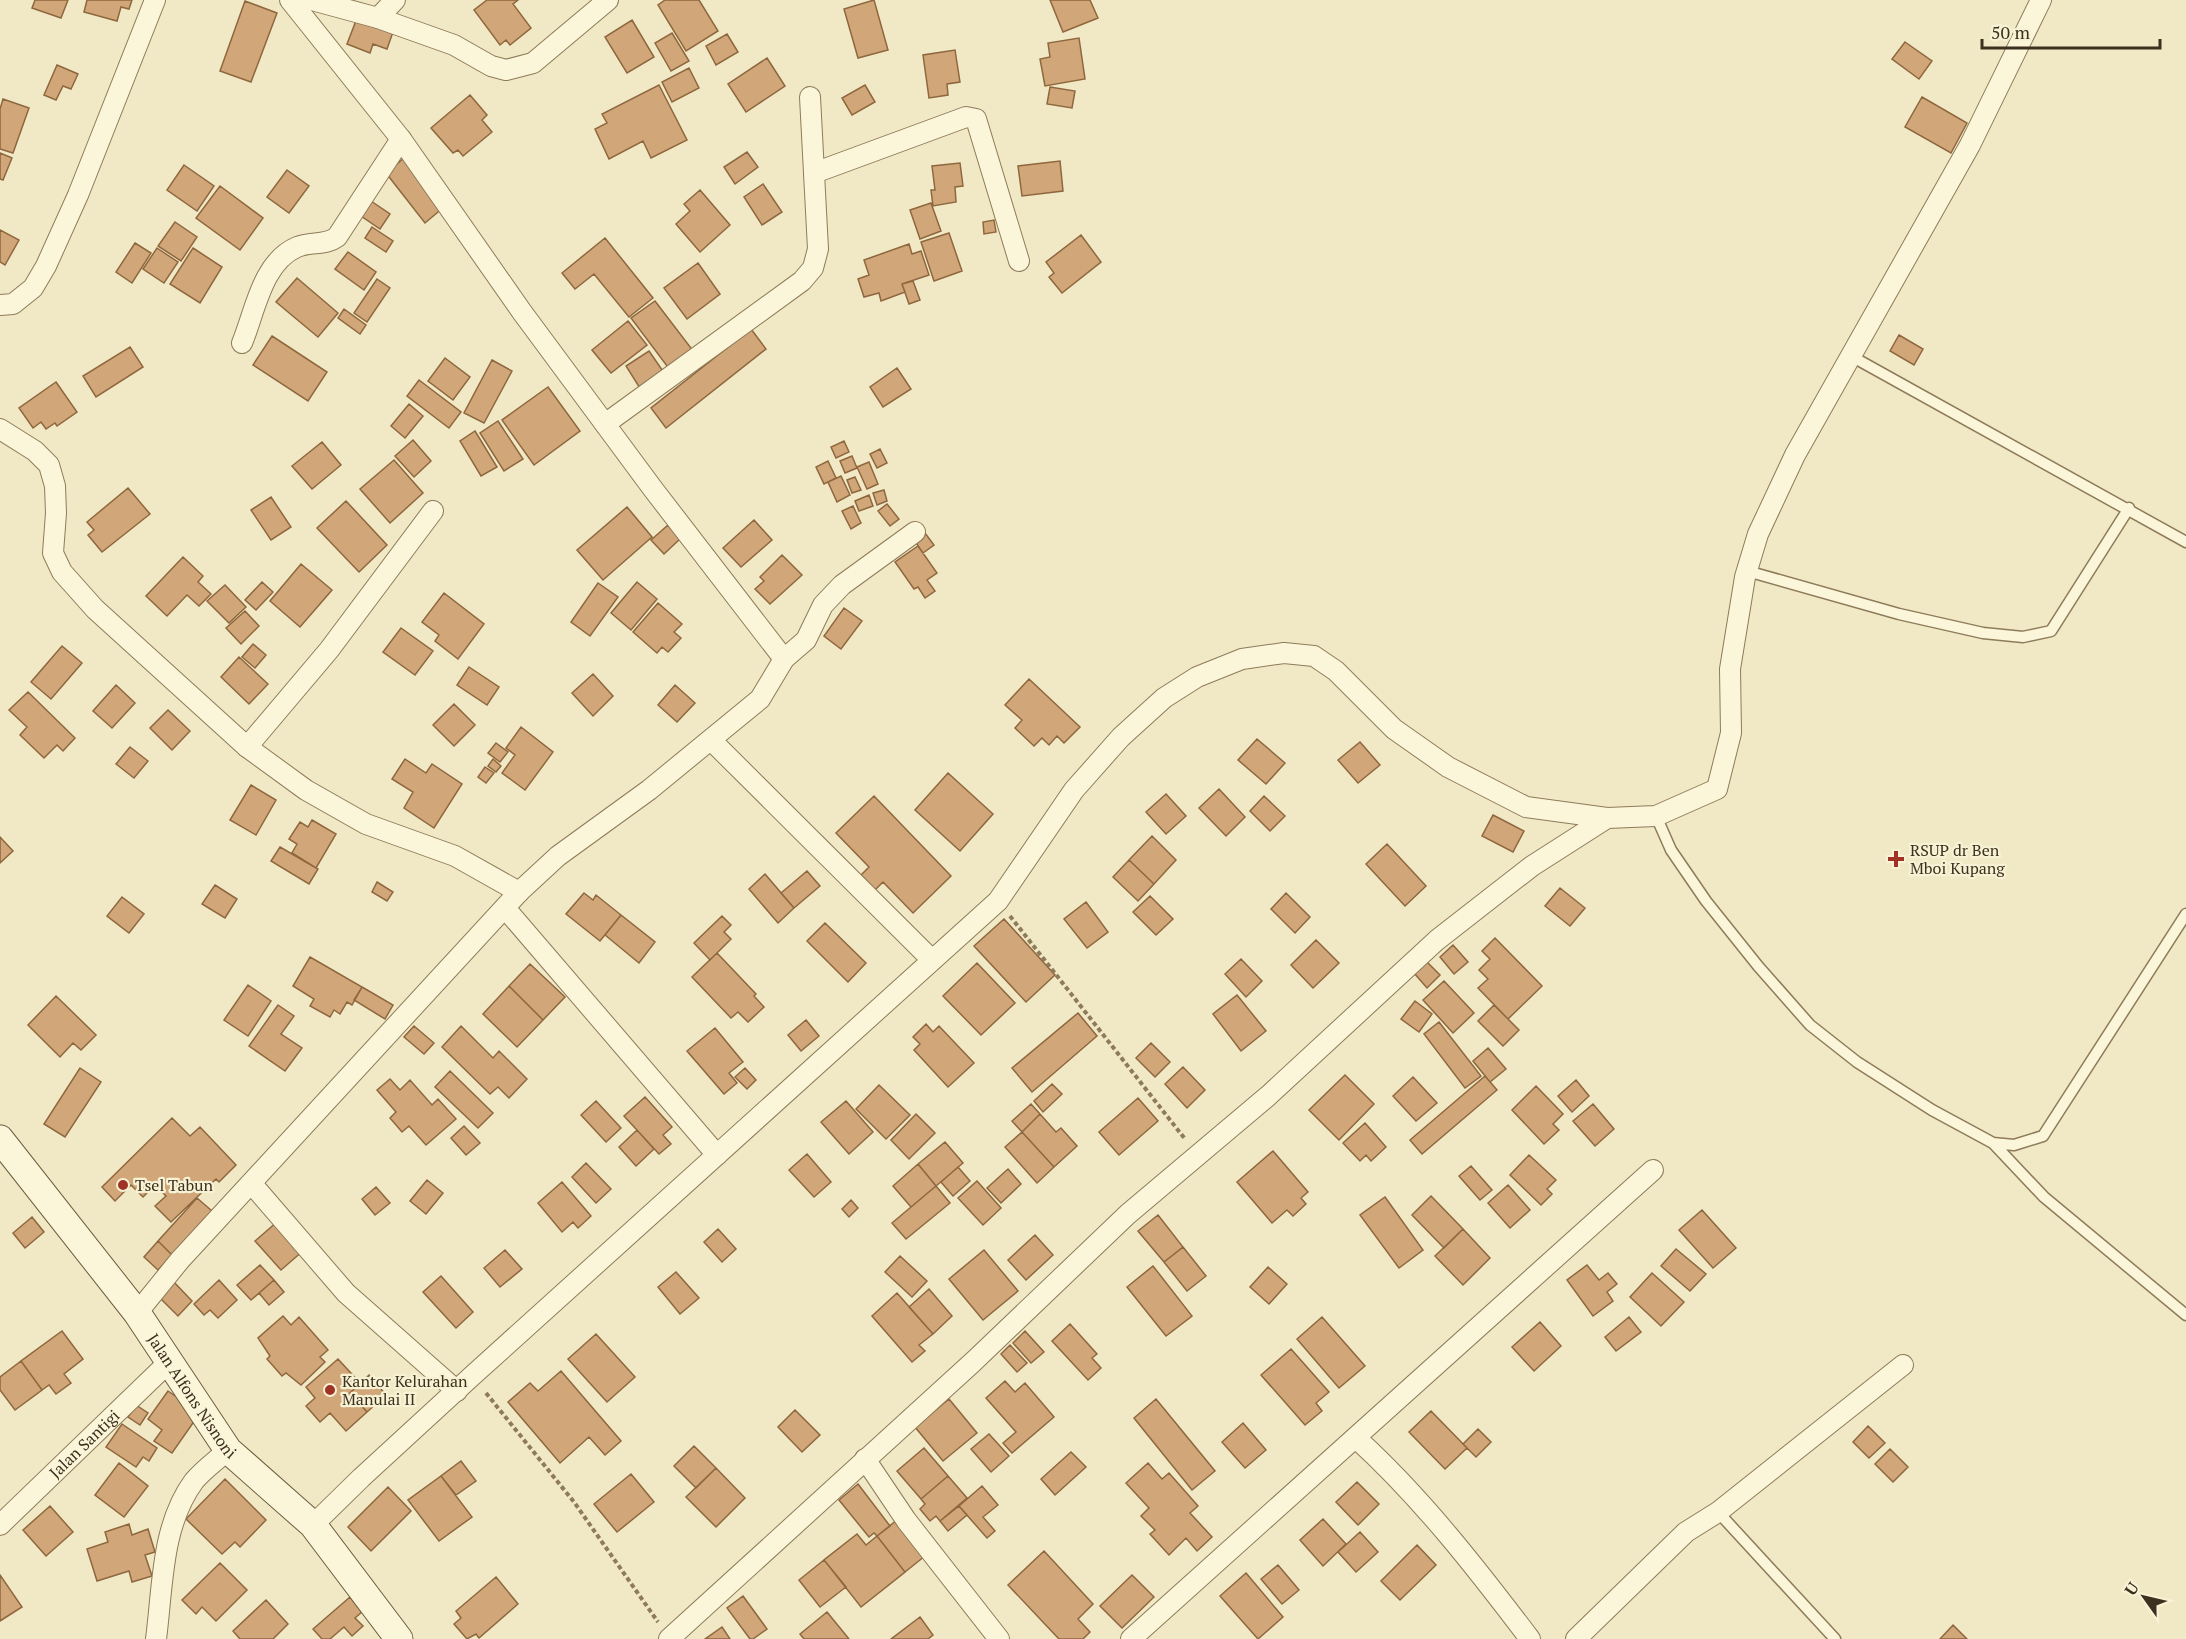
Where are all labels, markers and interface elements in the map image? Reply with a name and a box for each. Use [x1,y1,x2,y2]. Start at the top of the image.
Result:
scale bar [1982,12,2160,50]
text: 50 m [1991,20,2031,44]
place label: RSUP dr Ben Mboi Kupang [1910,839,2005,879]
marker: RSUP dr Ben Mboi Kupang [1887,850,1905,868]
place label: Tsel Tabun [135,1174,214,1196]
marker: Tsel Tabun [116,1178,130,1192]
street label: Jalan Alfons Nisnoni [143,1329,241,1464]
place label: Kantor Kelurahan Manulai II [342,1370,468,1410]
marker: Kantor Kelurahan Manulai II [323,1383,337,1397]
street label: Jalan Santigi [44,1404,124,1483]
north arrow [2114,1567,2174,1627]
text: U [2119,1577,2144,1600]

